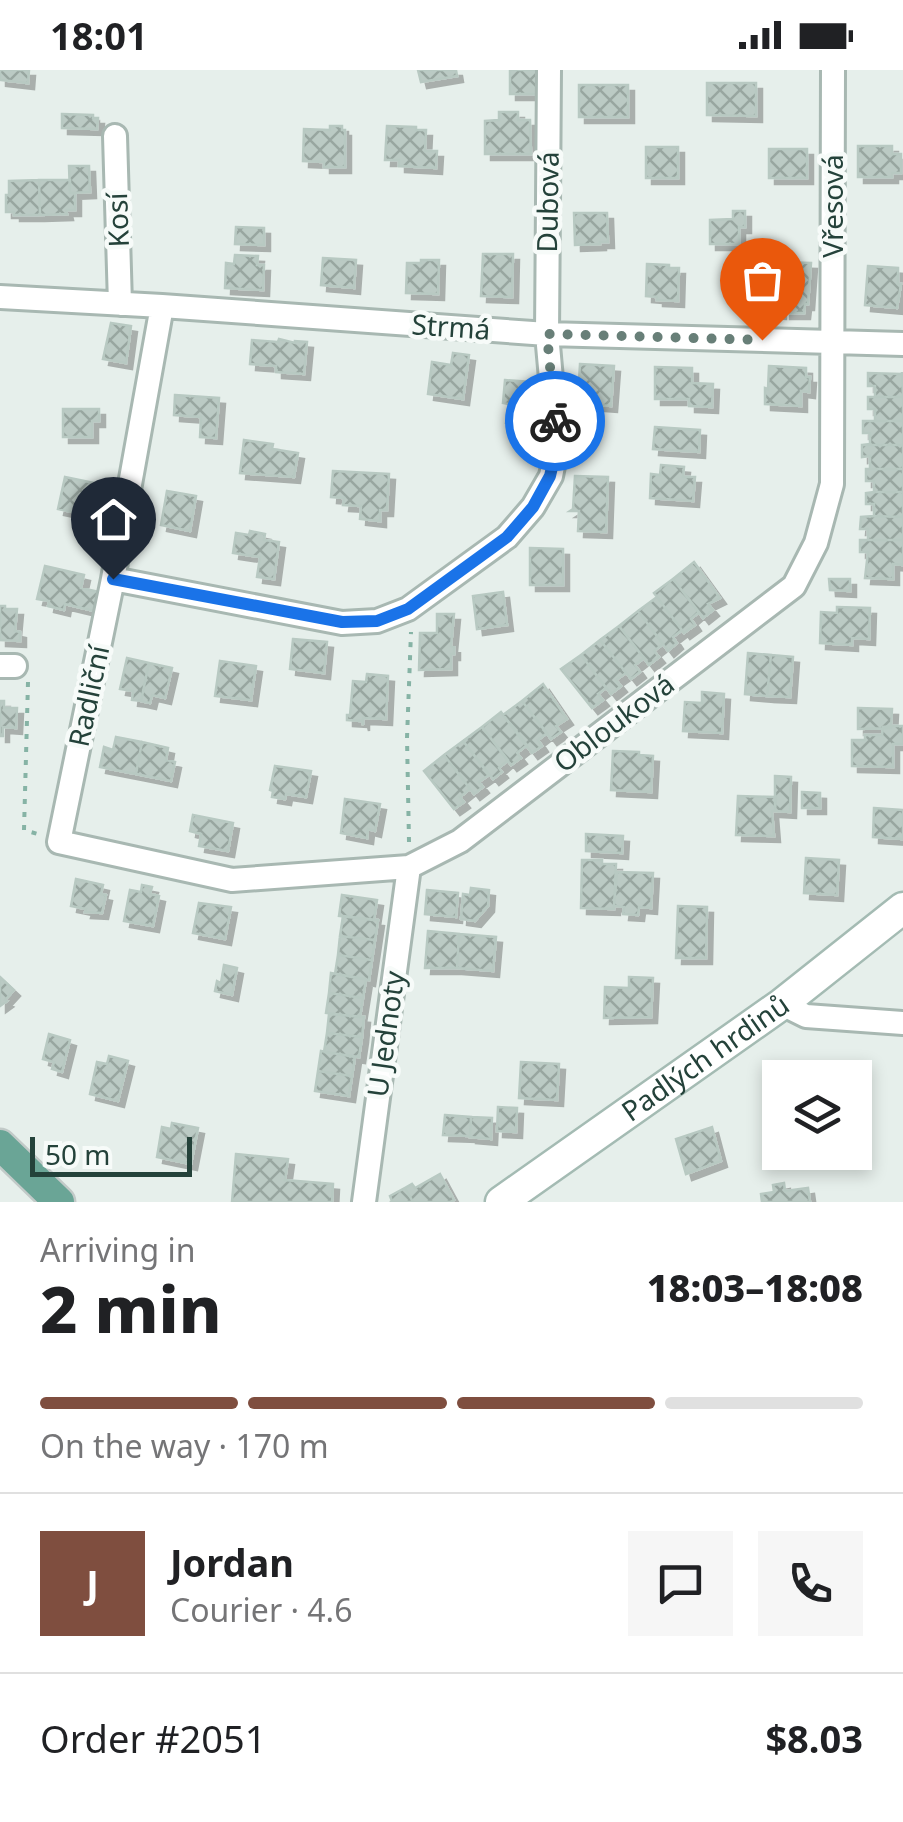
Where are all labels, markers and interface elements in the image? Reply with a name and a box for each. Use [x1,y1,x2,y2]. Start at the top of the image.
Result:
text: 18:01 [50,9,148,61]
street label: Dubová [527,151,567,253]
street label: Vřesová [813,154,851,258]
street label: Kosí [97,191,137,248]
pin [720,238,805,341]
icon: bag [735,253,790,308]
street label: Strmá [410,304,492,348]
courier [505,371,605,471]
icon: bike [528,394,583,449]
pin [71,477,156,580]
icon: home [86,492,141,547]
street label: Radliční [59,641,117,750]
street label: Oblouková [545,664,681,780]
street label: U Jednoty [357,968,413,1099]
street label: Padlých hrdinů [613,985,796,1129]
map controls [762,1060,872,1170]
button: layers [762,1060,872,1170]
scale bar [30,1132,192,1176]
text: 50 m [45,1135,111,1173]
text: Arriving in [40,1228,195,1271]
text: 18:03–18:08 [647,1261,863,1313]
text: 2 min [40,1264,222,1352]
text: On the way · 170 m [40,1424,329,1467]
button: chat [628,1531,733,1636]
button: phone [758,1531,863,1636]
text: Jordan [170,1536,294,1588]
text: J [86,1557,99,1609]
text: Courier · 4.6 [170,1588,353,1631]
text: Order #2051 [40,1712,266,1764]
text: $8.03 [765,1712,863,1764]

